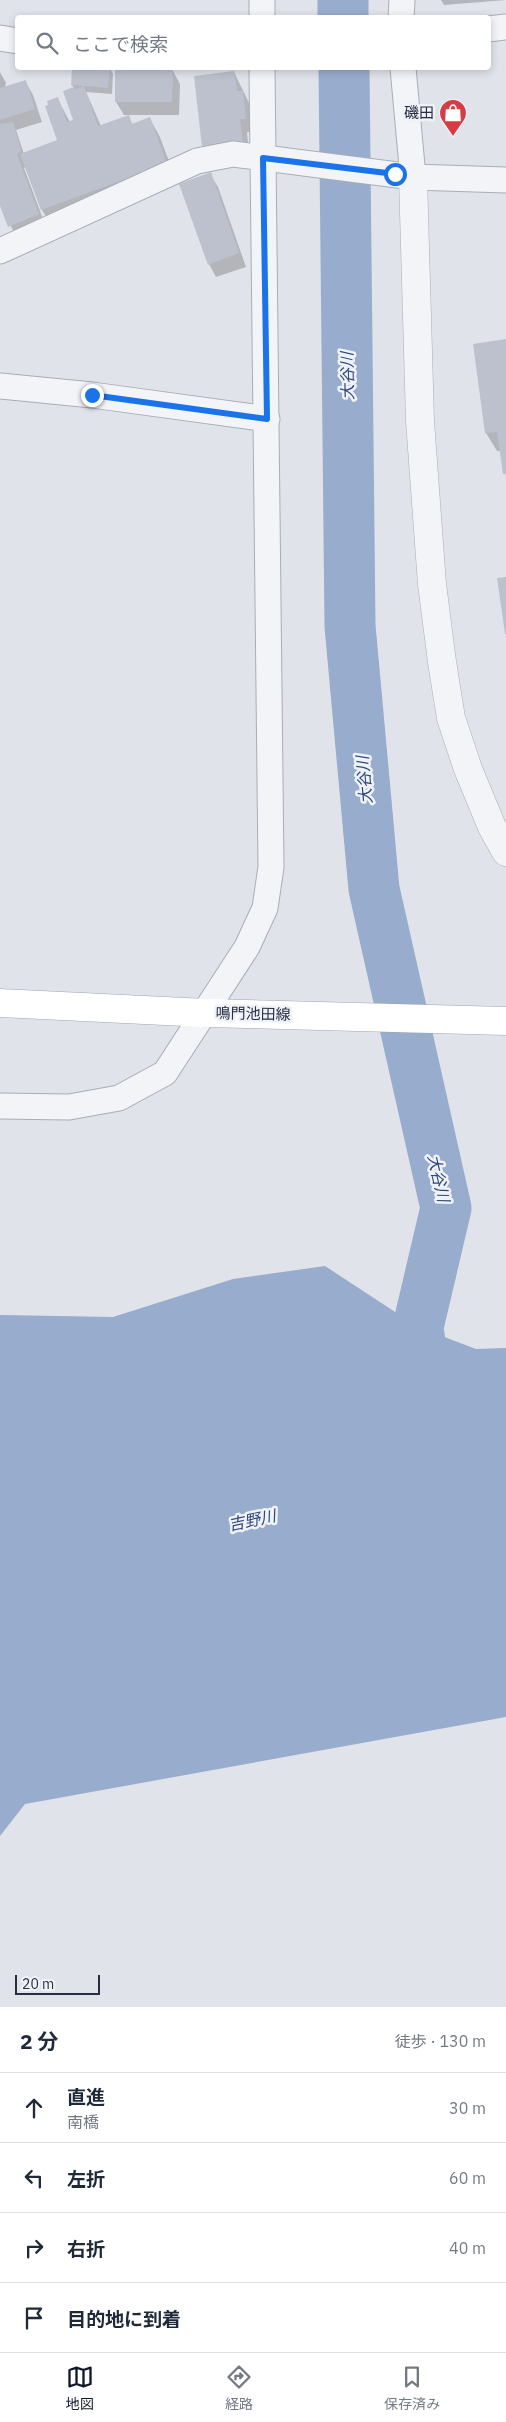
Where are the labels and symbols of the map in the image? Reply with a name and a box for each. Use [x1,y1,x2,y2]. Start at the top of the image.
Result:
shop icon: 磯田 [438,98,468,137]
place label: 磯田 [404,103,434,122]
route start [384,163,407,186]
water label: 大谷川 [337,350,357,400]
route end [81,384,104,407]
water label: 大谷川 [352,753,376,805]
street label: 鳴門池田線 [215,1003,291,1024]
water label: 大谷川 [424,1152,455,1206]
water label: 吉野川 [226,1505,280,1535]
scale bar [15,1972,100,1995]

